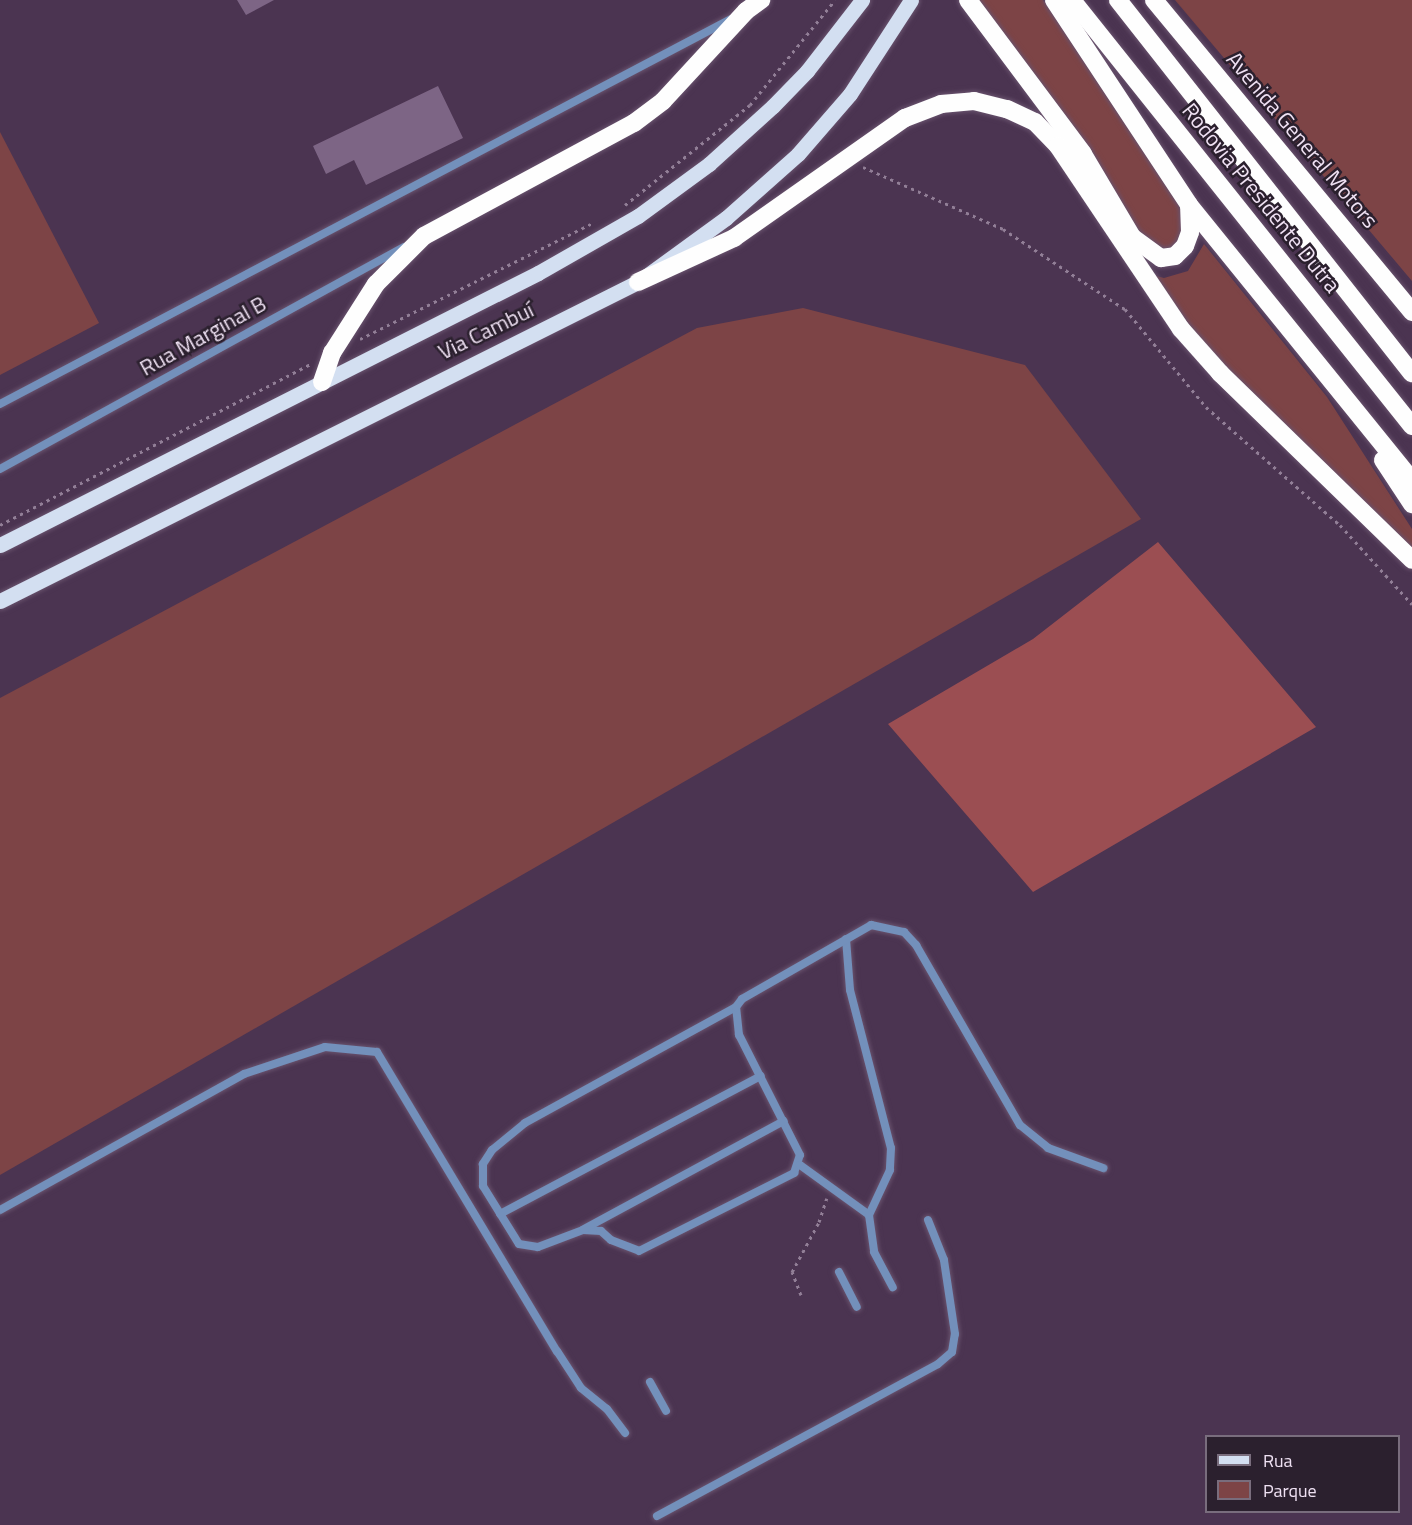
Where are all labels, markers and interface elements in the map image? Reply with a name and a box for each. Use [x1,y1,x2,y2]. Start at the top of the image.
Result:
street label: Avenida General Motors [1221,47,1383,233]
street label: Rodovia Presidente Dutra [1176,98,1346,298]
street label: Rua Marginal B [135,290,271,382]
street label: Via Cambuí [434,297,538,365]
legend [1205,1435,1400,1513]
text: Rua [1263,1447,1293,1474]
text: Parque [1263,1477,1317,1504]

